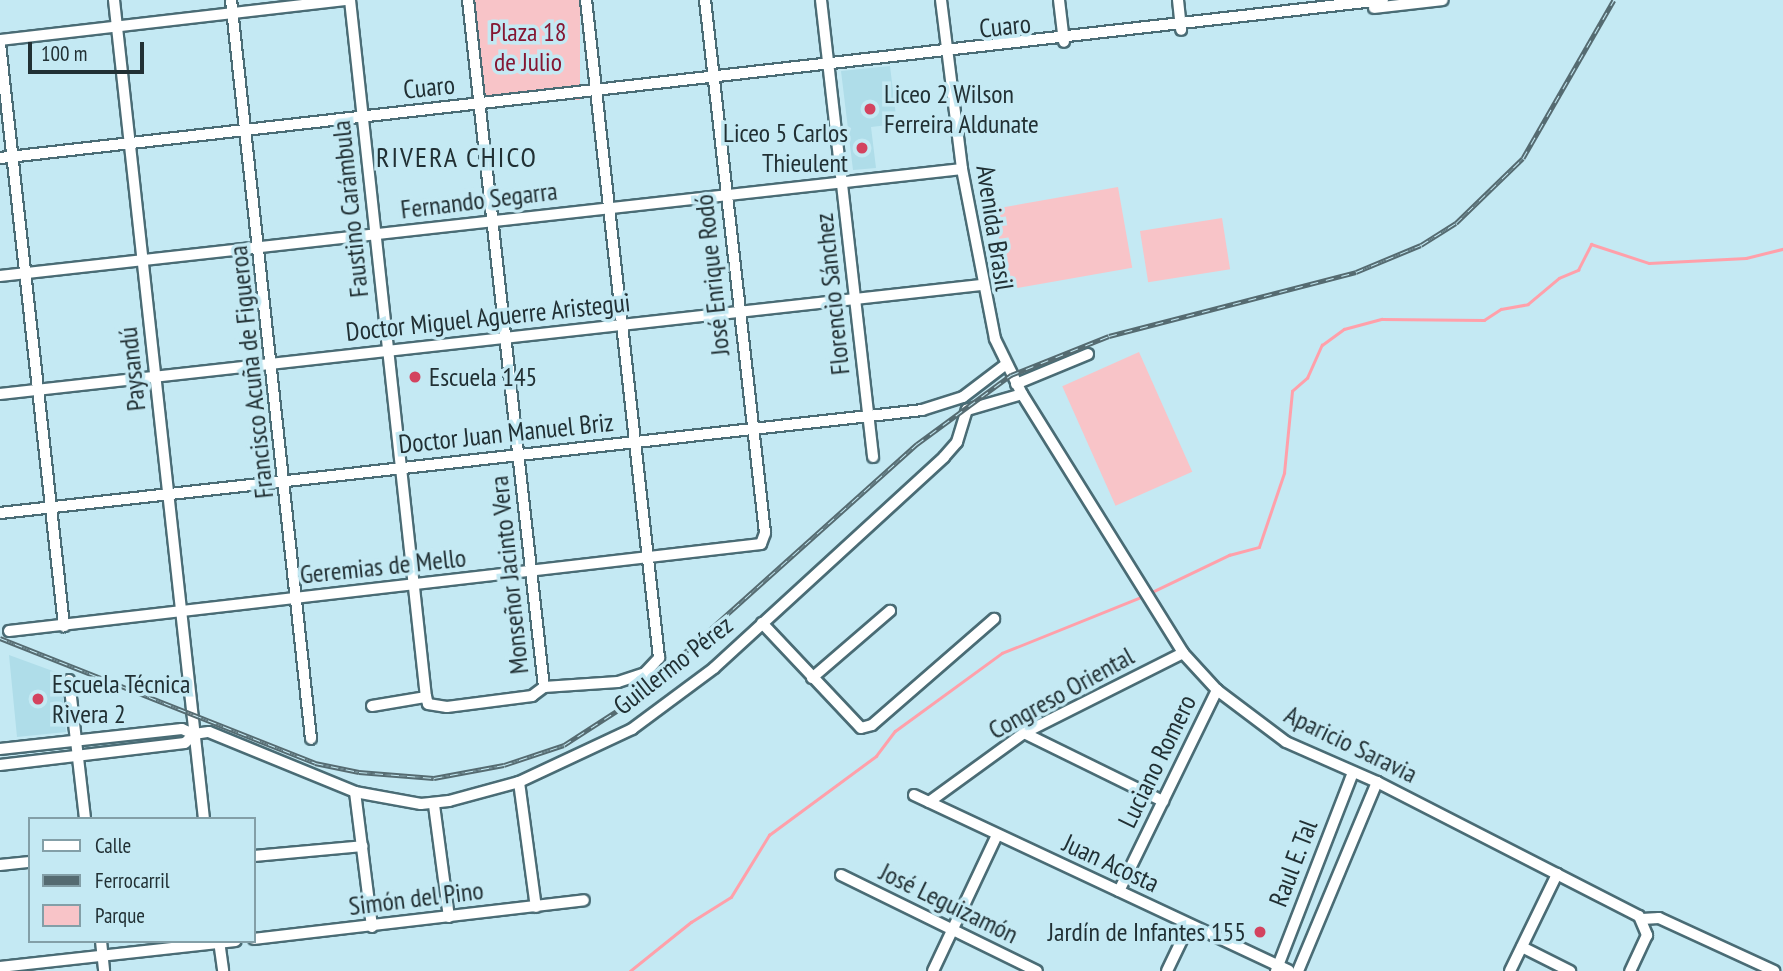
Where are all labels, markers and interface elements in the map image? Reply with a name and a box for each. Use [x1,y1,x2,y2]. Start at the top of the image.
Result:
street label: Cuaro [978,8,1032,44]
park label: Plaza 18 de Julio [490,16,566,78]
scale bar [32,28,147,72]
text: 100 m [41,40,87,67]
street label: Cuaro [402,69,456,105]
place label: Liceo 2 Wilson Ferreira Aldunate [884,78,1040,140]
marker: Liceo 2 Wilson Ferreira Aldunate [862,101,878,117]
place label: Liceo 5 Carlos Thieulent [723,117,848,178]
street label: Faustino Carámbula [325,119,375,299]
district label: RIVERA CHICO [377,140,537,174]
marker: Liceo 5 Carlos Thieulent [854,140,870,156]
street label: Avenida Brasil [970,163,1020,293]
street label: Fernando Segarra [399,175,559,225]
street label: José Enrique Rodó [688,193,736,357]
street label: Florencio Sánchez [808,212,856,376]
street label: Francisco Acuña de Figueroa [222,244,280,500]
street label: Doctor Miguel Aguerre Aristegui [344,286,632,348]
street label: Paysandú [112,325,152,413]
place label: Escuela 145 [429,361,537,393]
marker: Escuela 145 [407,369,423,385]
street label: Doctor Juan Manuel Briz [397,406,615,460]
street label: Monseñor Jacinto Vera [483,474,535,676]
street label: Geremias de Mello [298,542,468,590]
street label: Guillermo Pérez [607,609,739,721]
street label: Congreso Oriental [983,640,1139,746]
place label: Escuela Técnica Rivera 2 [52,668,191,730]
street label: Luciano Romero [1111,690,1203,832]
marker: Escuela Técnica Rivera 2 [30,691,46,707]
street label: Aparicio Saravia [1280,699,1422,789]
street label: Raul E. Tal [1262,814,1324,912]
legend [28,817,256,943]
street label: Juan Acosta [1058,827,1164,899]
text: Calle [95,832,131,859]
street label: José Leguizamón [875,856,1023,950]
text: Ferrocarril [95,867,170,894]
street label: Simón del Pino [347,874,485,922]
text: Parque [95,902,145,929]
place label: Jardín de Infantes 155 [1048,916,1246,948]
marker: Jardín de Infantes 155 [1252,924,1268,940]

